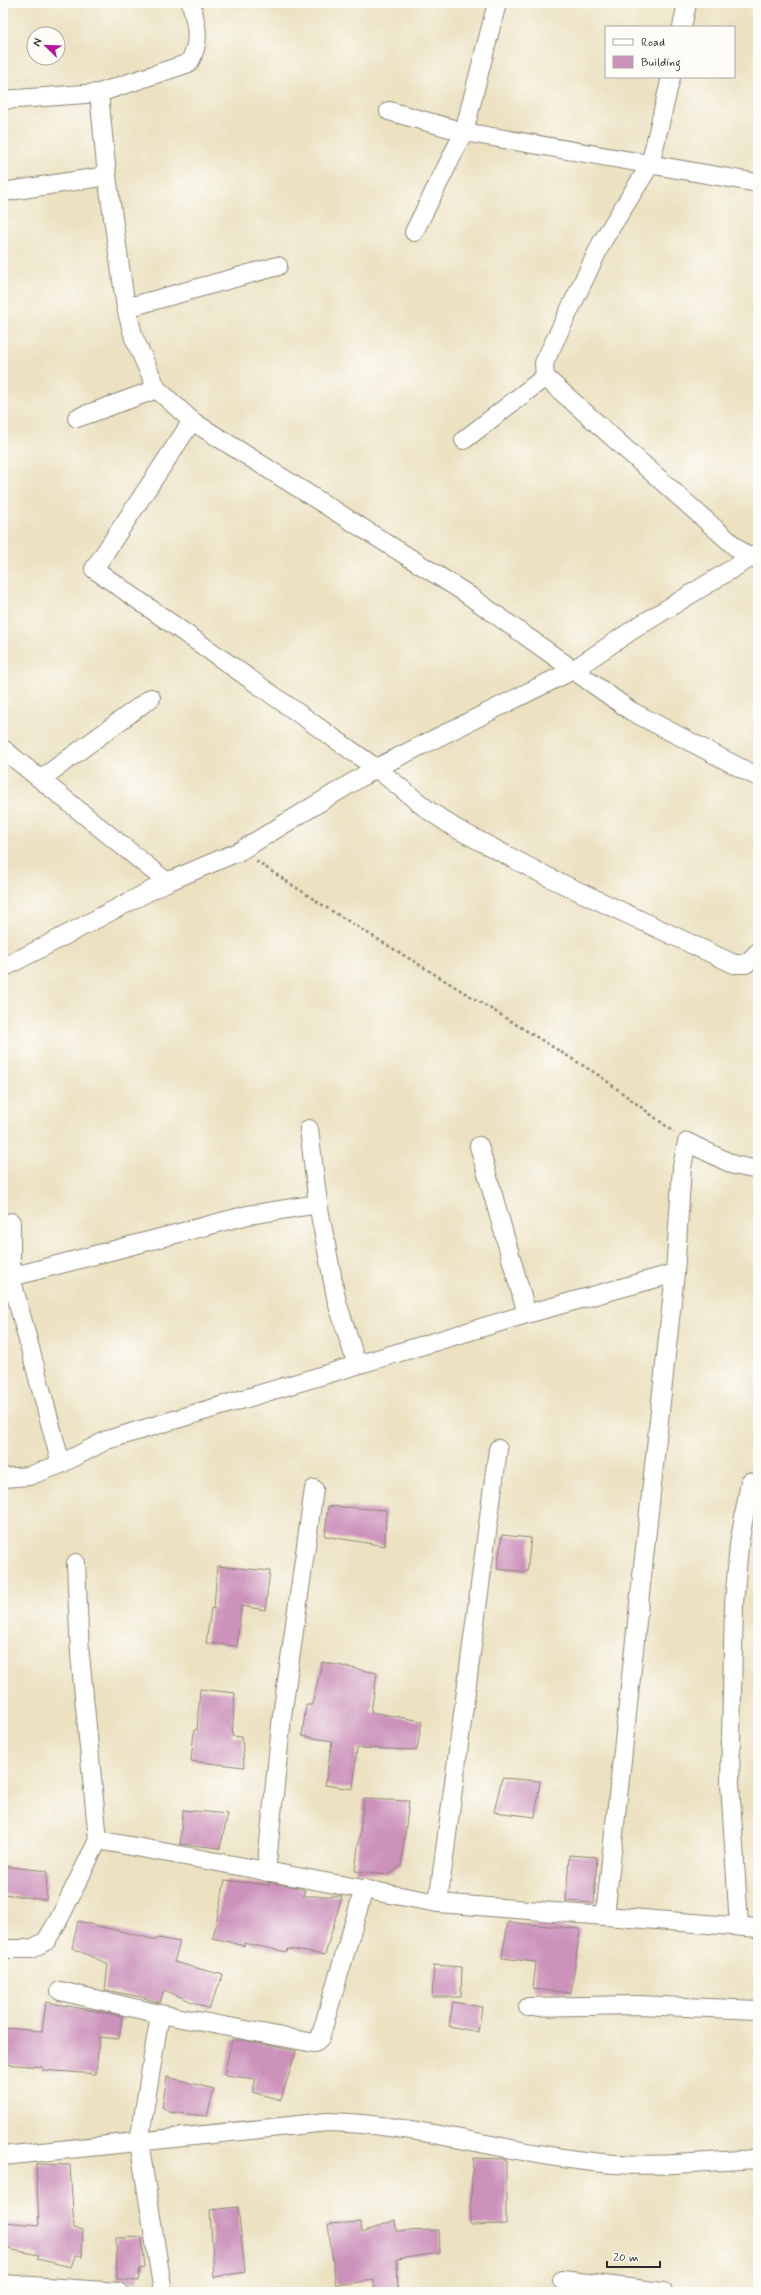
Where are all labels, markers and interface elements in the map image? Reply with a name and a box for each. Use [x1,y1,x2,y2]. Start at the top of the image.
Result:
north arrow [26,26,66,66]
legend [605,26,735,78]
text: Road [641,35,665,51]
text: N [30,36,46,49]
text: Building [641,55,681,72]
scale bar [607,2243,660,2269]
text: 20 m [613,2250,639,2266]

